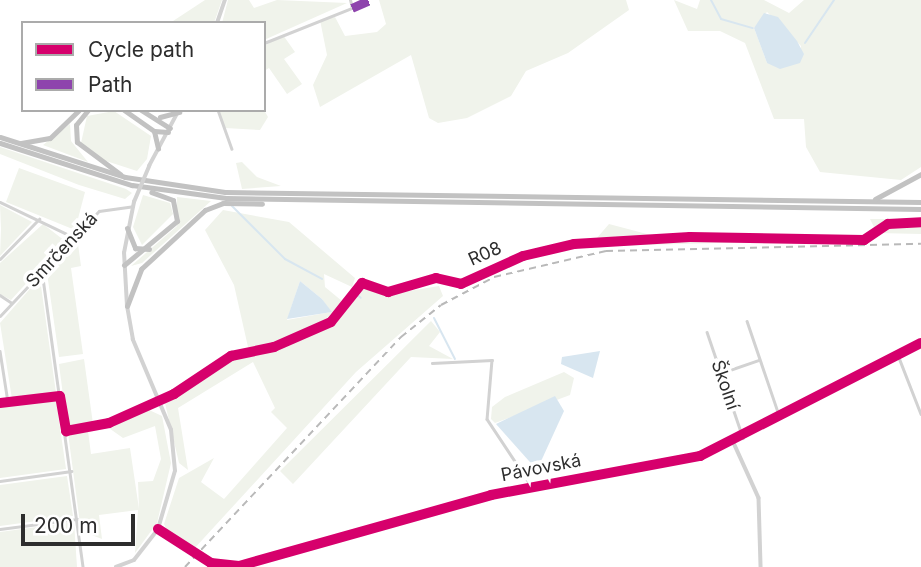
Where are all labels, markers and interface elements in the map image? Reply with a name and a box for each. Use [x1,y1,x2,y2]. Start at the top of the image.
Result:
legend [21,21,266,112]
text: Cycle path [88,37,194,62]
text: Path [88,72,133,97]
street label: Smrčenská [22,208,102,292]
street label: R08 [465,237,505,271]
street label: Školní [706,357,744,413]
street label: Pávovská [499,450,583,486]
scale bar [24,500,138,544]
text: 200 m [34,513,98,538]

